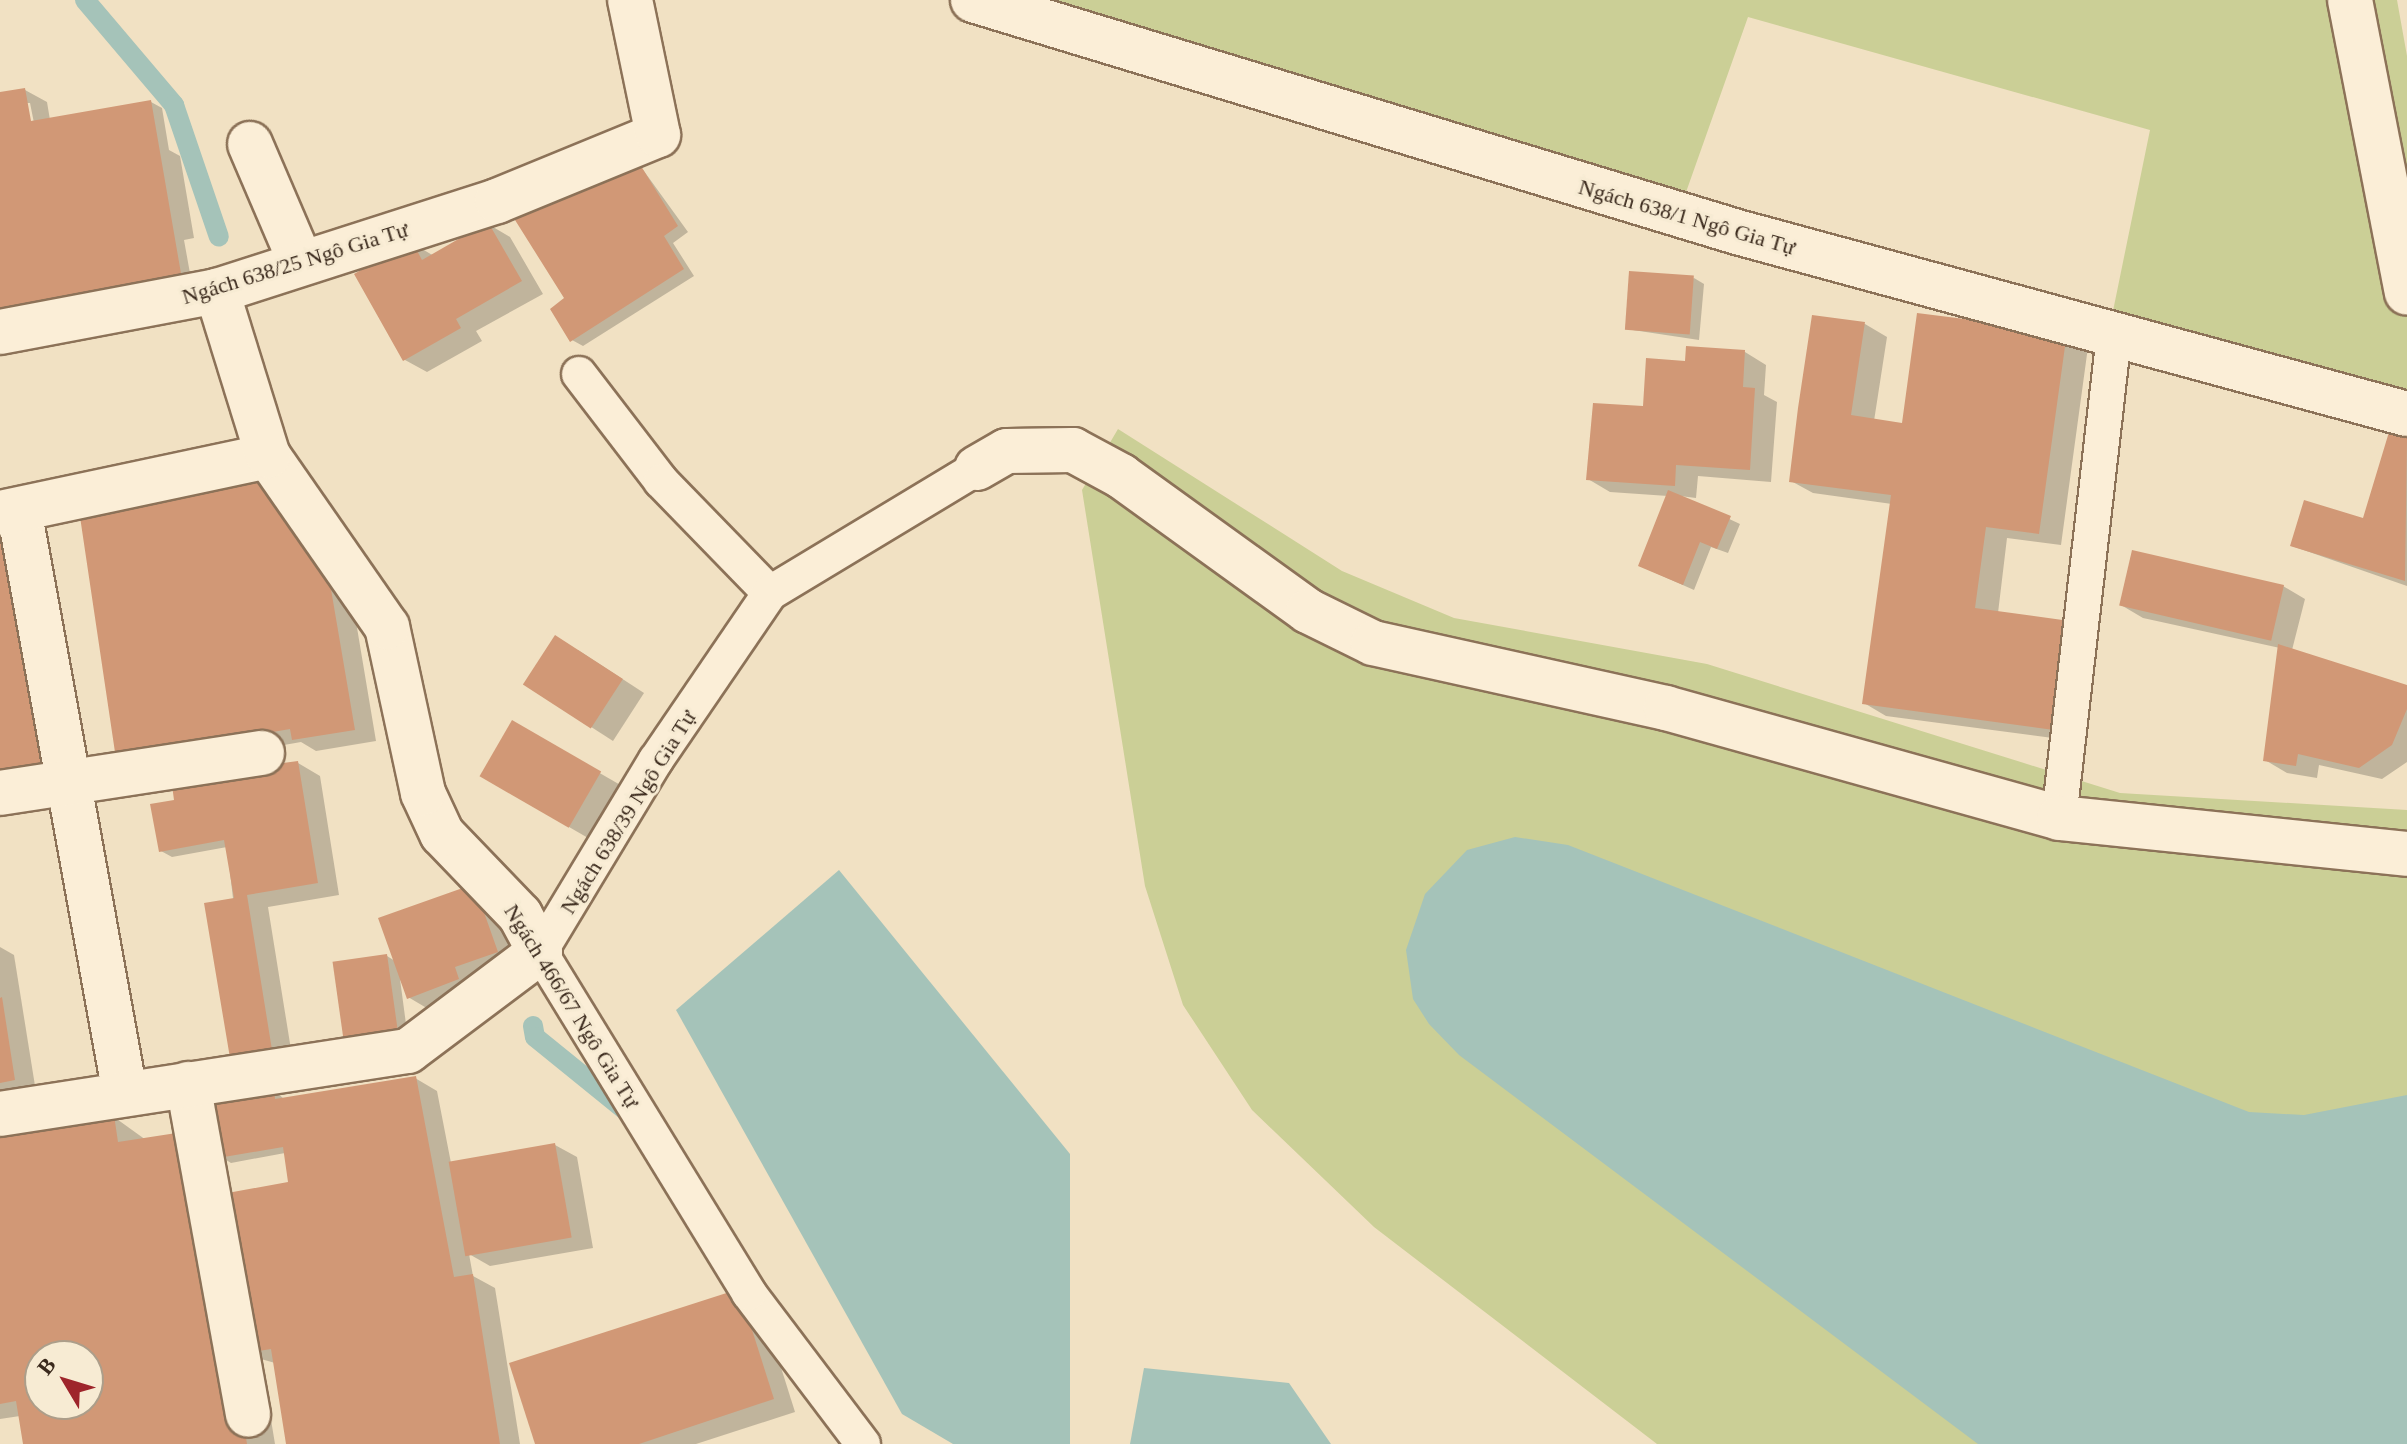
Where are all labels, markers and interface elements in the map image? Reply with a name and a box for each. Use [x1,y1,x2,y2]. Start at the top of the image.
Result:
street label: Ngách 638/1 Ngô Gia Tự [1575,173,1799,261]
street label: Ngách 638/25 Ngô Gia Tự [179,216,411,310]
street label: Ngách 638/39 Ngô Gia Tự [554,705,702,919]
street label: Ngách 466/67 Ngô Gia Tự [498,899,646,1113]
north arrow [24,1340,104,1420]
text: B [32,1353,61,1380]

